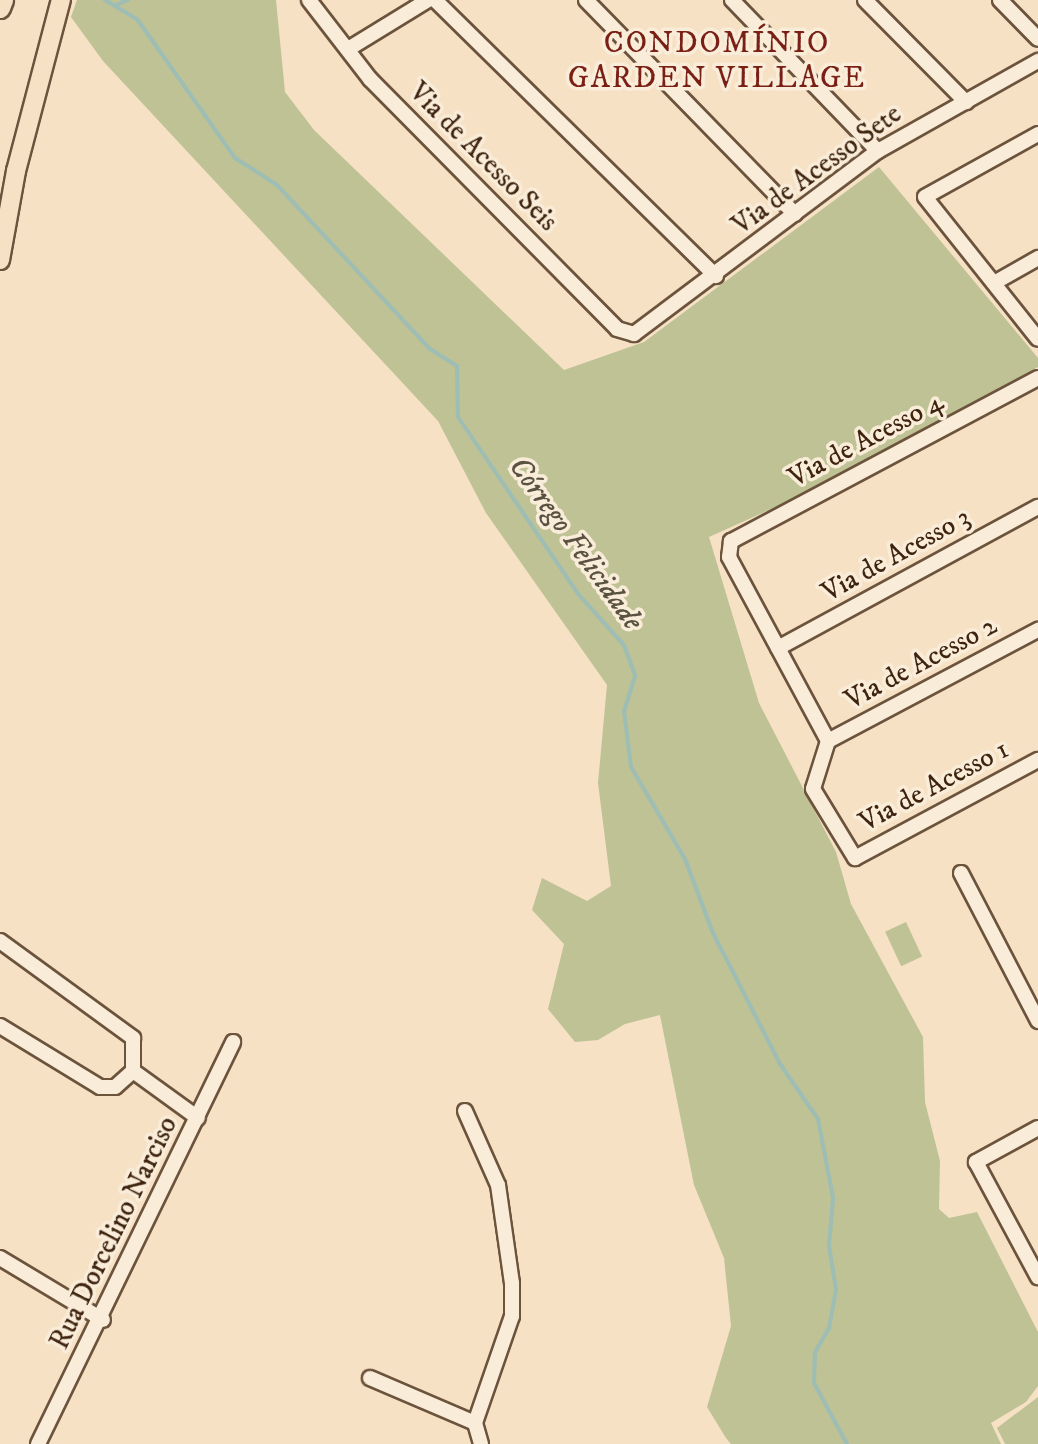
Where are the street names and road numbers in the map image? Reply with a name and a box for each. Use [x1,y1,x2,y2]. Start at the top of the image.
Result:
street label: Via de Acesso Seis [402,76,564,238]
street label: Via de Acesso Sete [726,97,908,243]
street label: Via de Acesso 4 [783,385,949,495]
street label: Via de Acesso 3 [816,500,976,610]
street label: Via de Acesso 2 [839,609,1003,717]
street label: Via de Acesso 1 [854,733,1014,839]
street label: Rua Dorcelino Narciso [43,1111,185,1355]

